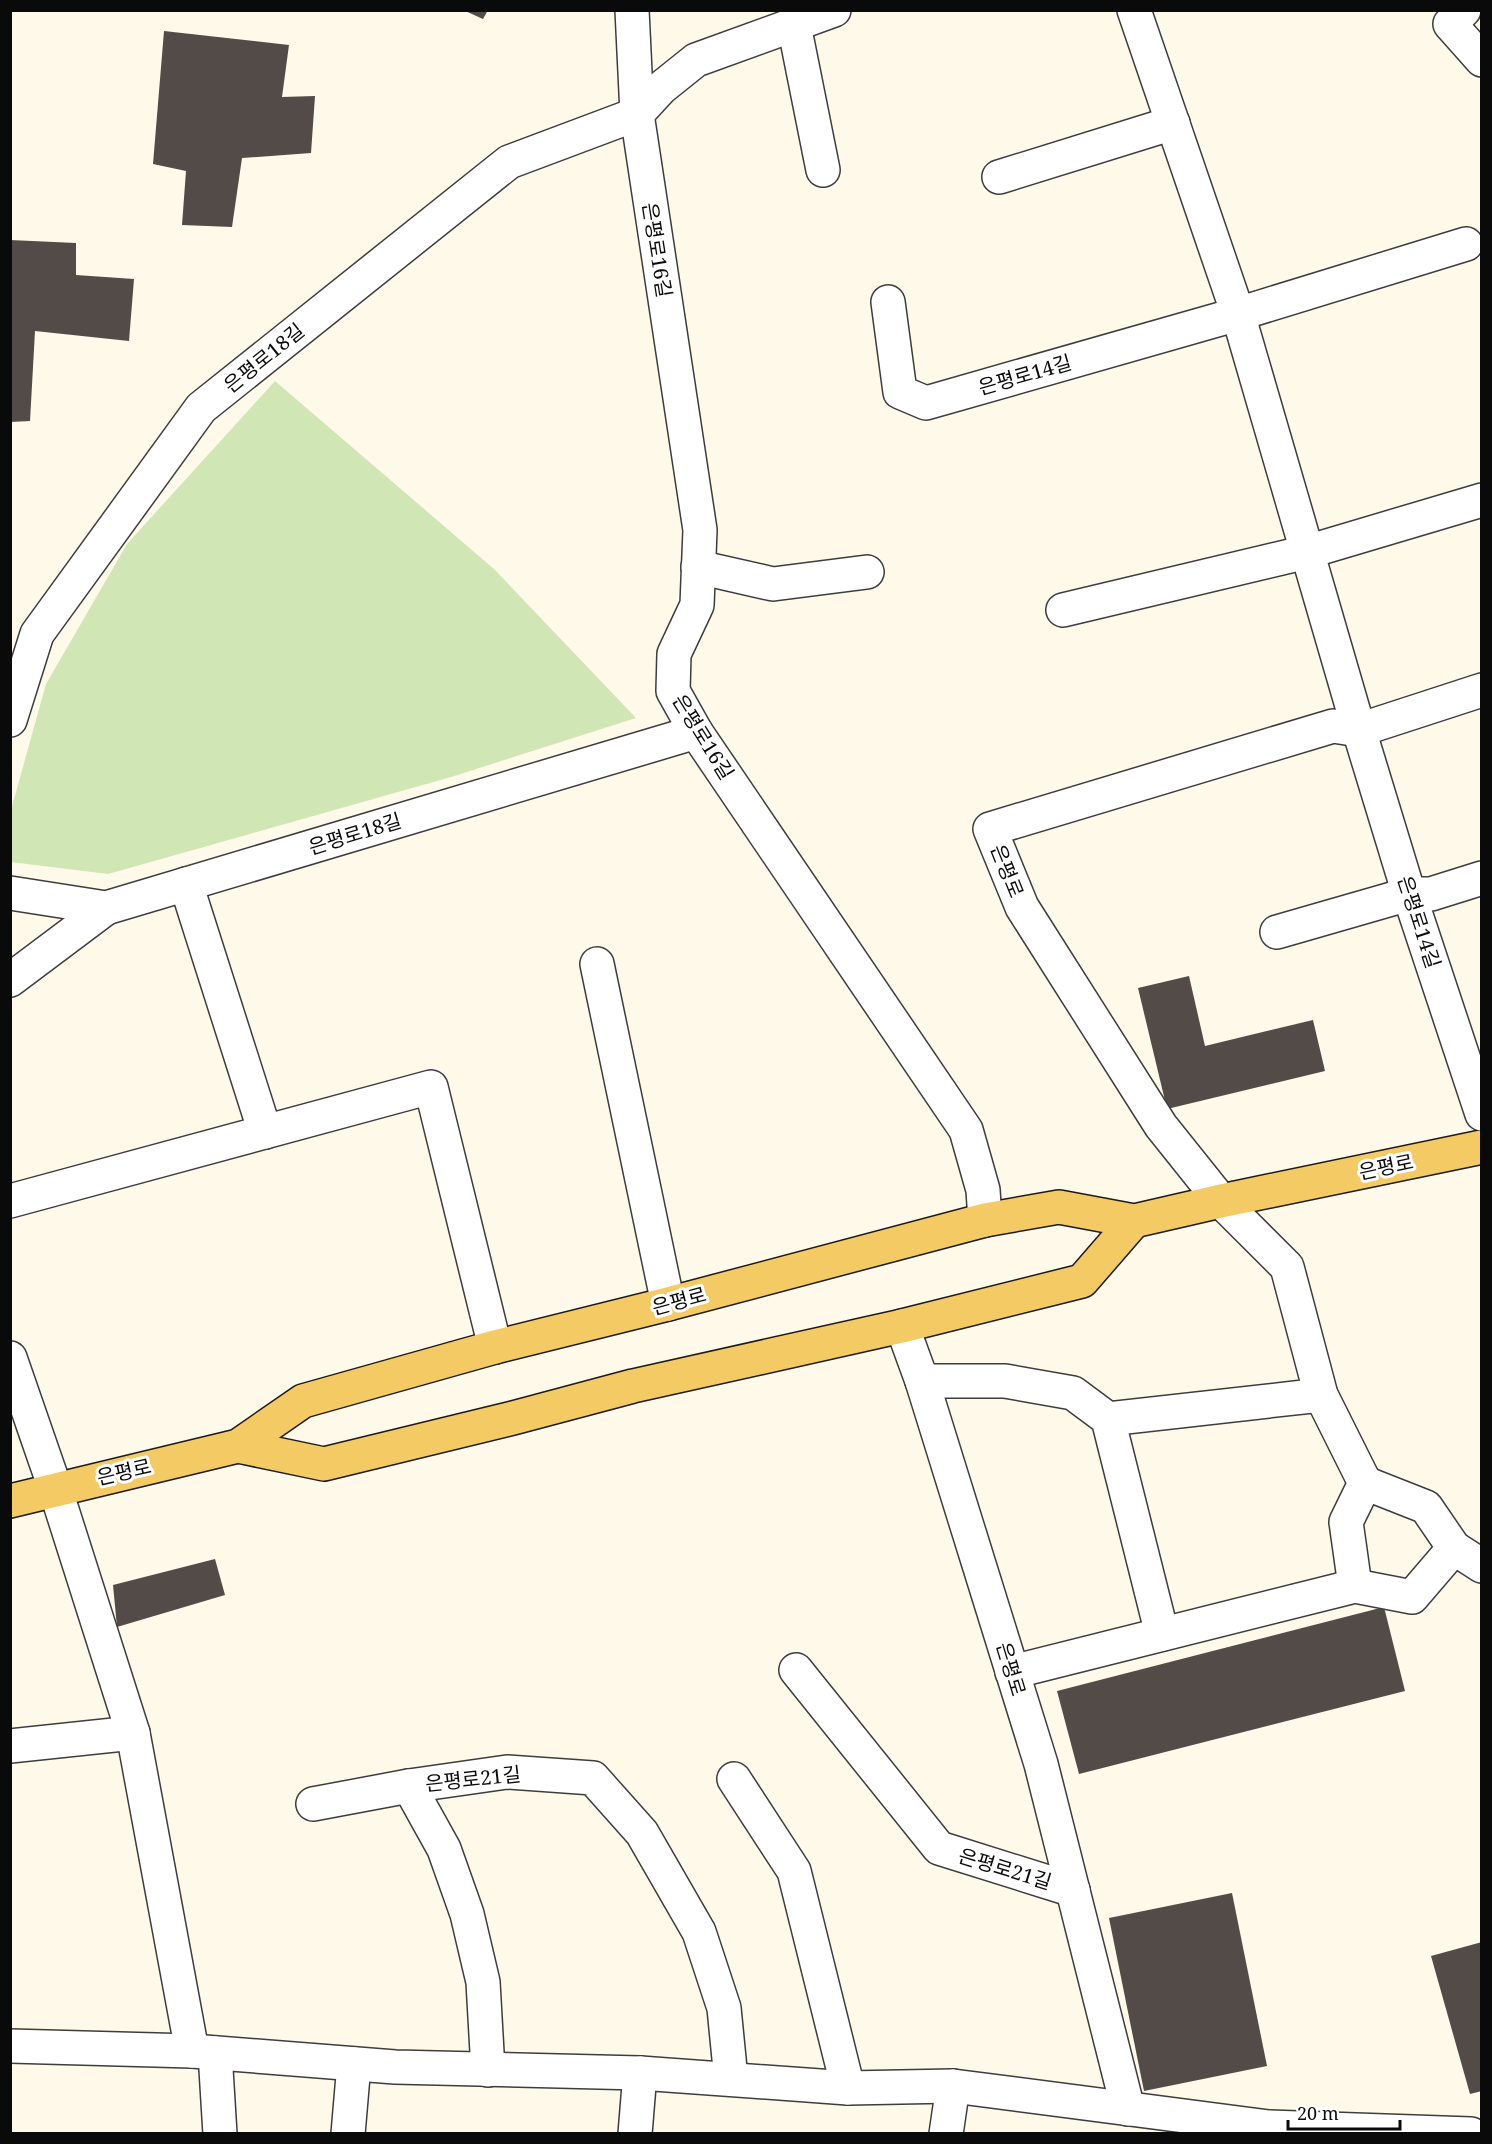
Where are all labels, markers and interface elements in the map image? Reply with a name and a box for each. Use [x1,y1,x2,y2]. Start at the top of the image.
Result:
street label: 은평로16길 [637,200,678,299]
street label: 은평로18길 [218,317,309,398]
street label: 은평로14길 [975,348,1075,401]
street label: 은평로16길 [667,689,740,785]
street label: 은평로18길 [305,807,405,860]
street label: 은평로 [985,840,1030,901]
street label: 은평로14길 [1392,872,1447,972]
street label: 은평로 [1356,1148,1416,1185]
street label: 은평로 [649,1280,709,1321]
street label: 은평로 [94,1452,154,1491]
street label: 은평로 [990,1639,1032,1699]
street label: 은평로21길 [424,1760,522,1797]
street label: 은평로21길 [955,1842,1055,1895]
scale bar [1288,2093,1400,2131]
text: 20 m [1297,2101,1339,2125]

